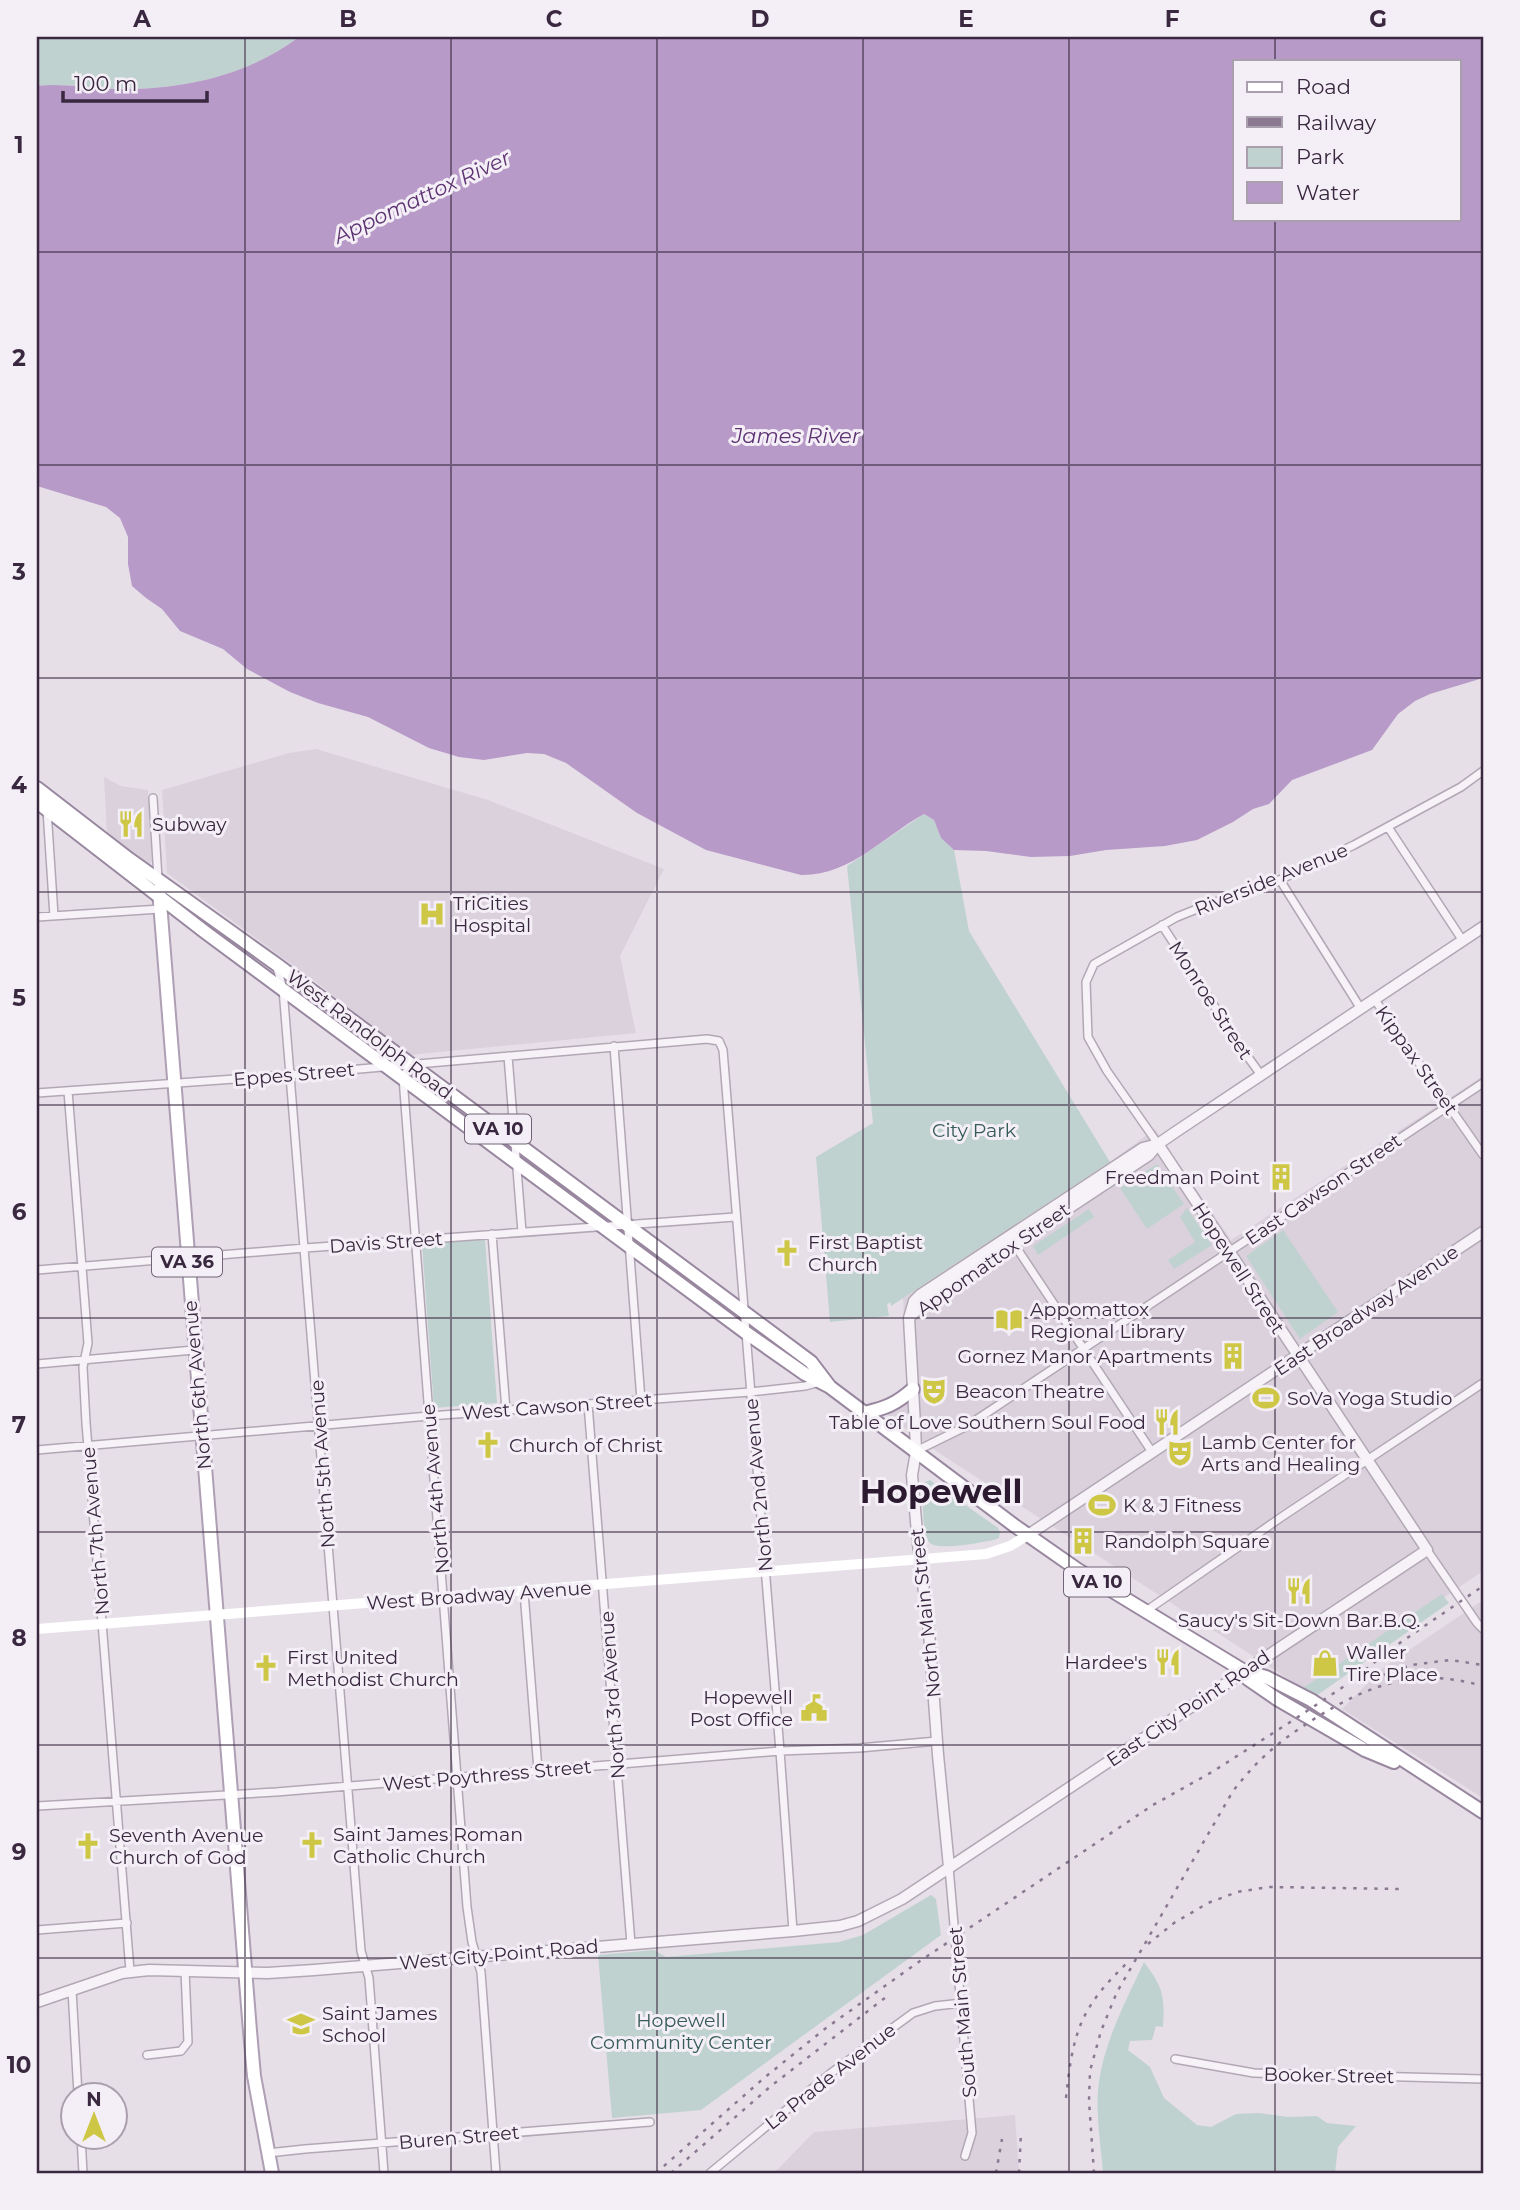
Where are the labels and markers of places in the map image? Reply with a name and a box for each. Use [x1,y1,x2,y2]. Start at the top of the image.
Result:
restaurant icon: Subway [116,809,146,839]
place label: Subway [152,813,227,836]
place label: TriCities Hospital [453,892,531,937]
hospital icon: TriCities Hospital [417,899,447,929]
building icon: Freedman Point [1266,1162,1296,1192]
place label: Freedman Point [1105,1166,1260,1189]
place label: First Baptist Church [808,1231,923,1276]
church icon: First Baptist Church [772,1238,802,1268]
place label: Appomattox Regional Library [1030,1298,1185,1343]
library icon: Appomattox Regional Library [994,1305,1024,1335]
building icon: Gornez Manor Apartments [1218,1341,1248,1371]
place label: Gornez Manor Apartments [958,1345,1212,1368]
theatre icon: Beacon Theatre [919,1376,949,1406]
place label: Beacon Theatre [955,1380,1105,1403]
sports icon: SoVa Yoga Studio [1251,1383,1281,1413]
place label: SoVa Yoga Studio [1287,1387,1452,1410]
restaurant icon: Table of Love Southern Soul Food [1152,1407,1182,1437]
place label: Table of Love Southern Soul Food [829,1411,1146,1434]
church icon: Church of Christ [473,1430,503,1460]
place label: Lamb Center for Arts and Healing [1201,1431,1360,1476]
place label: Church of Christ [509,1434,663,1457]
theatre icon: Lamb Center for Arts and Healing [1165,1438,1195,1468]
sports icon: K & J Fitness [1087,1490,1117,1520]
place label: K & J Fitness [1123,1494,1241,1517]
building icon: Randolph Square [1068,1526,1098,1556]
place label: Randolph Square [1104,1530,1270,1553]
restaurant icon: Saucy's Sit-Down Bar.B.Q. [1284,1576,1314,1606]
place label: Saucy's Sit-Down Bar.B.Q. [1178,1609,1420,1632]
place label: Waller Tire Place [1346,1641,1438,1686]
place label: First United Methodist Church [287,1646,459,1691]
restaurant icon: Hardee's [1153,1647,1183,1677]
shop icon: Waller Tire Place [1310,1648,1340,1678]
place label: Hardee's [1064,1651,1147,1674]
church icon: First United Methodist Church [251,1653,281,1683]
place label: Hopewell Post Office [690,1686,793,1731]
public building icon: Hopewell Post Office [799,1693,829,1723]
place label: Saint James Roman Catholic Church [333,1823,523,1868]
place label: Seventh Avenue Church of God [109,1824,264,1869]
church icon: Saint James Roman Catholic Church [297,1830,327,1860]
church icon: Seventh Avenue Church of God [73,1831,103,1861]
place label: Saint James School [322,2002,437,2047]
school or university icon: Saint James School [286,2009,316,2039]

